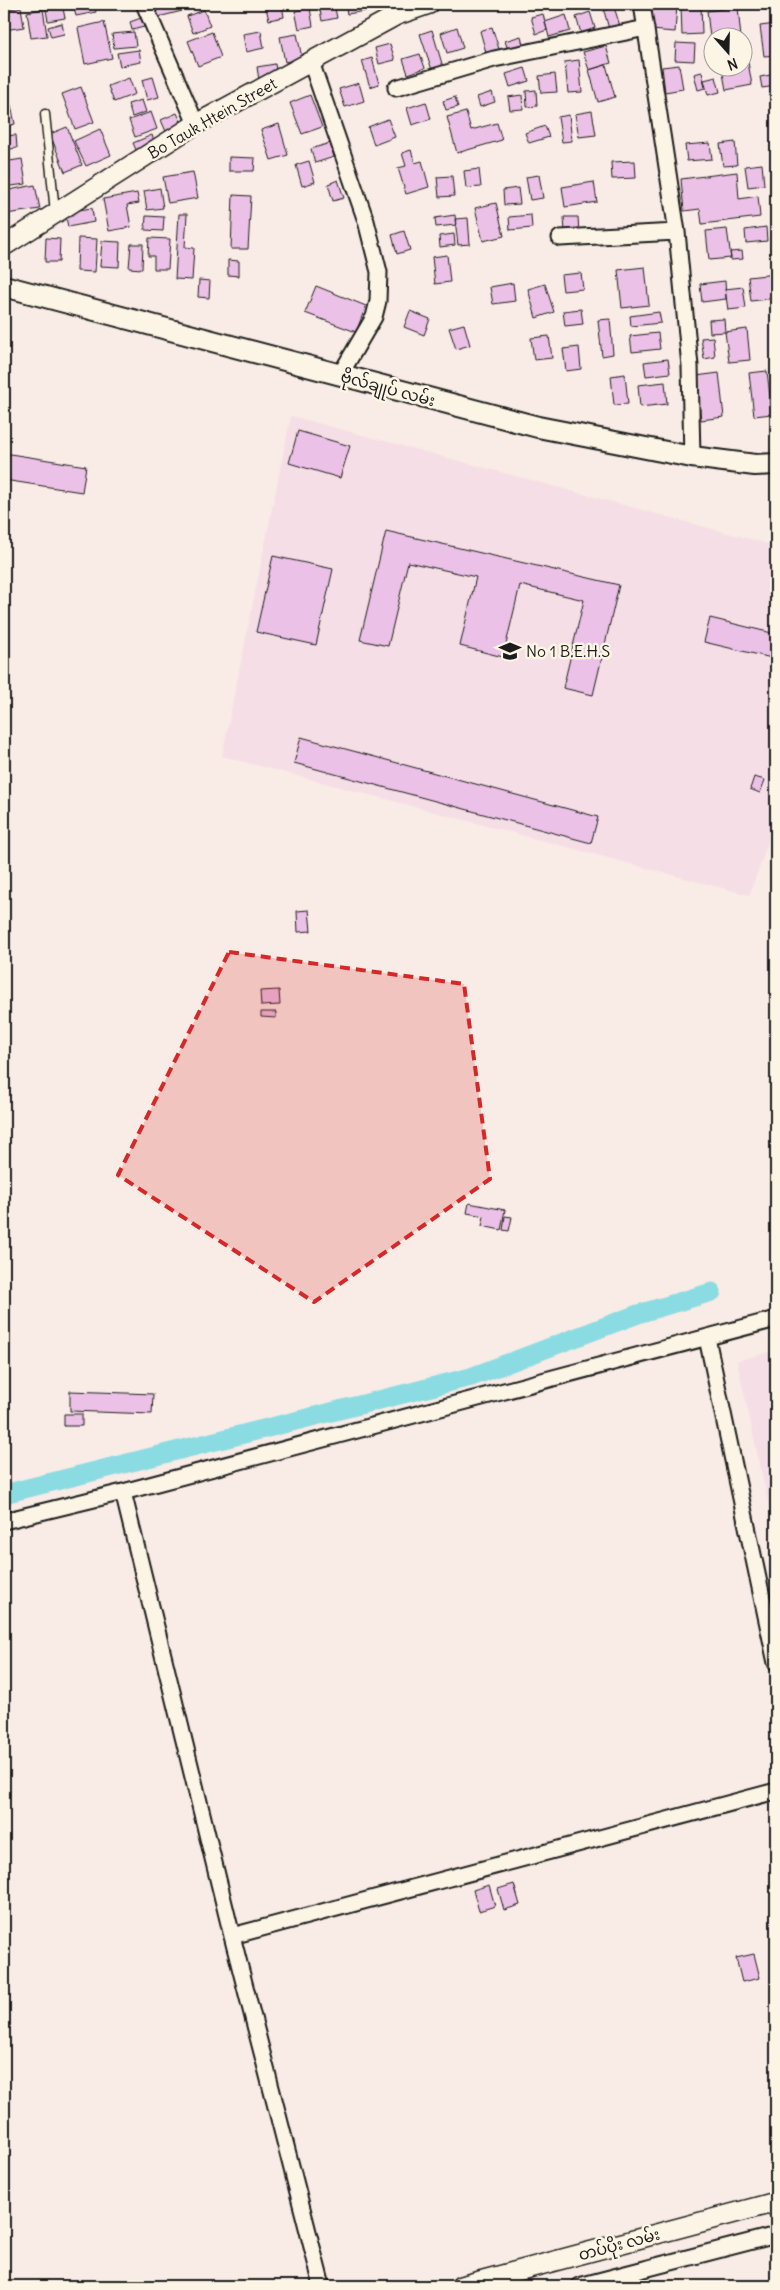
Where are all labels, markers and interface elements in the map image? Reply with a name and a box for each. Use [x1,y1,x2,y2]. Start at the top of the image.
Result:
north arrow [702,28,752,78]
text: N [725,54,740,74]
street label: Bo Tauk Htein Street [144,73,281,163]
street label: ဗိုလ်ချုပ် လမ်း [337,365,438,415]
school or university icon: No 1 B.E.H.S [497,638,523,664]
place label: No 1 B.E.H.S [526,641,610,661]
street label: တပ်ပိုး လမ်း [576,2223,663,2269]

